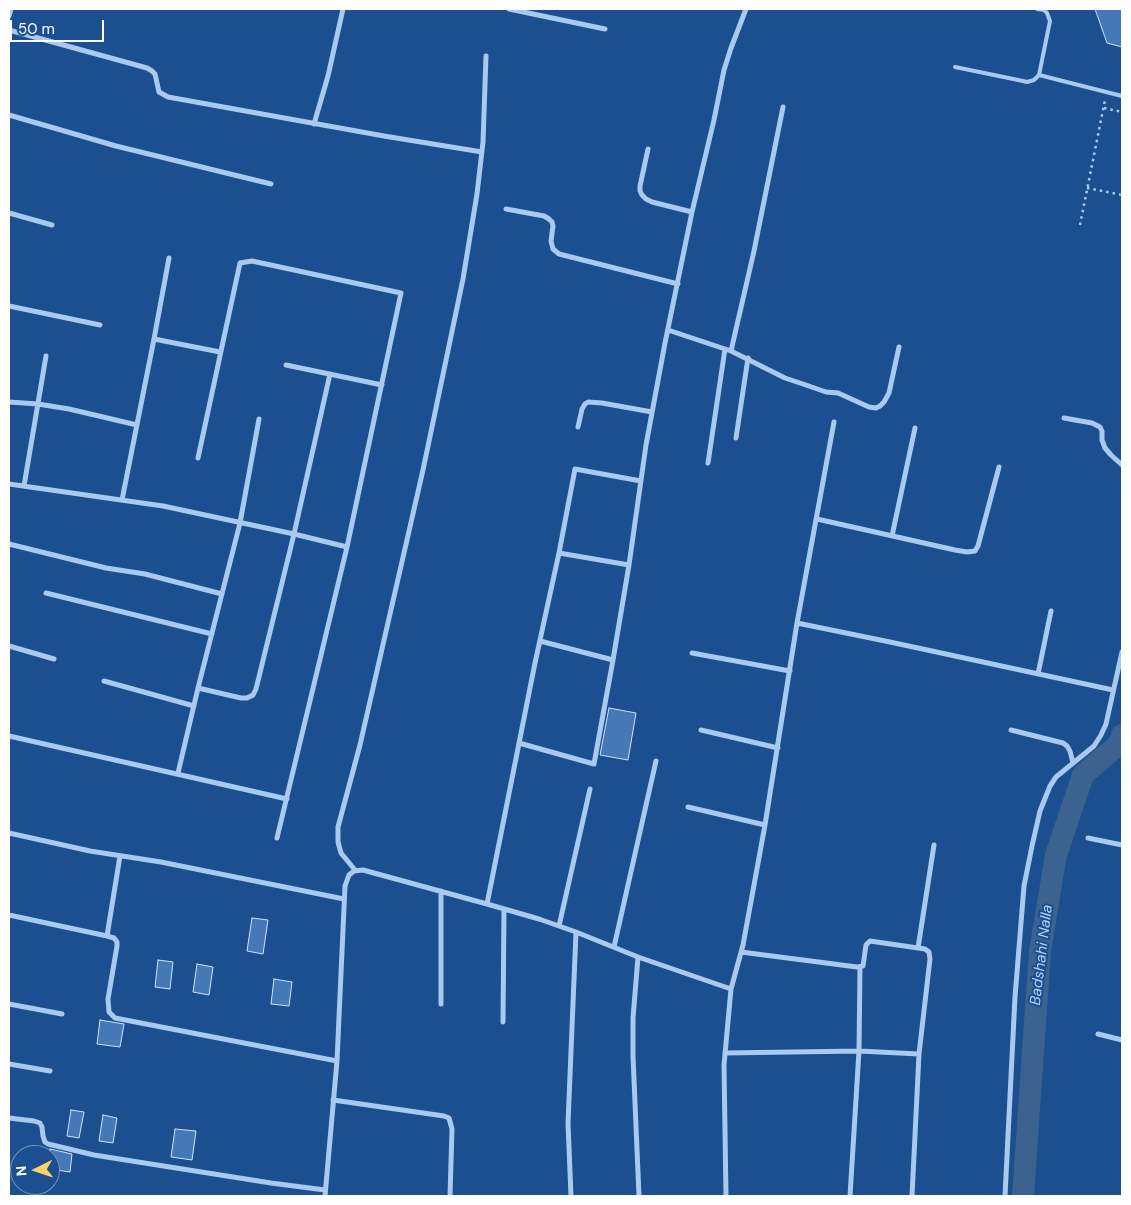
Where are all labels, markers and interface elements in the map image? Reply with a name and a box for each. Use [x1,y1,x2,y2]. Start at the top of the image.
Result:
scale bar [12,10,106,42]
text: 50 m [18,19,55,39]
water label: Badshahi Nalla [1027,904,1057,1006]
north arrow [10,1145,60,1195]
text: N [12,1165,30,1177]

